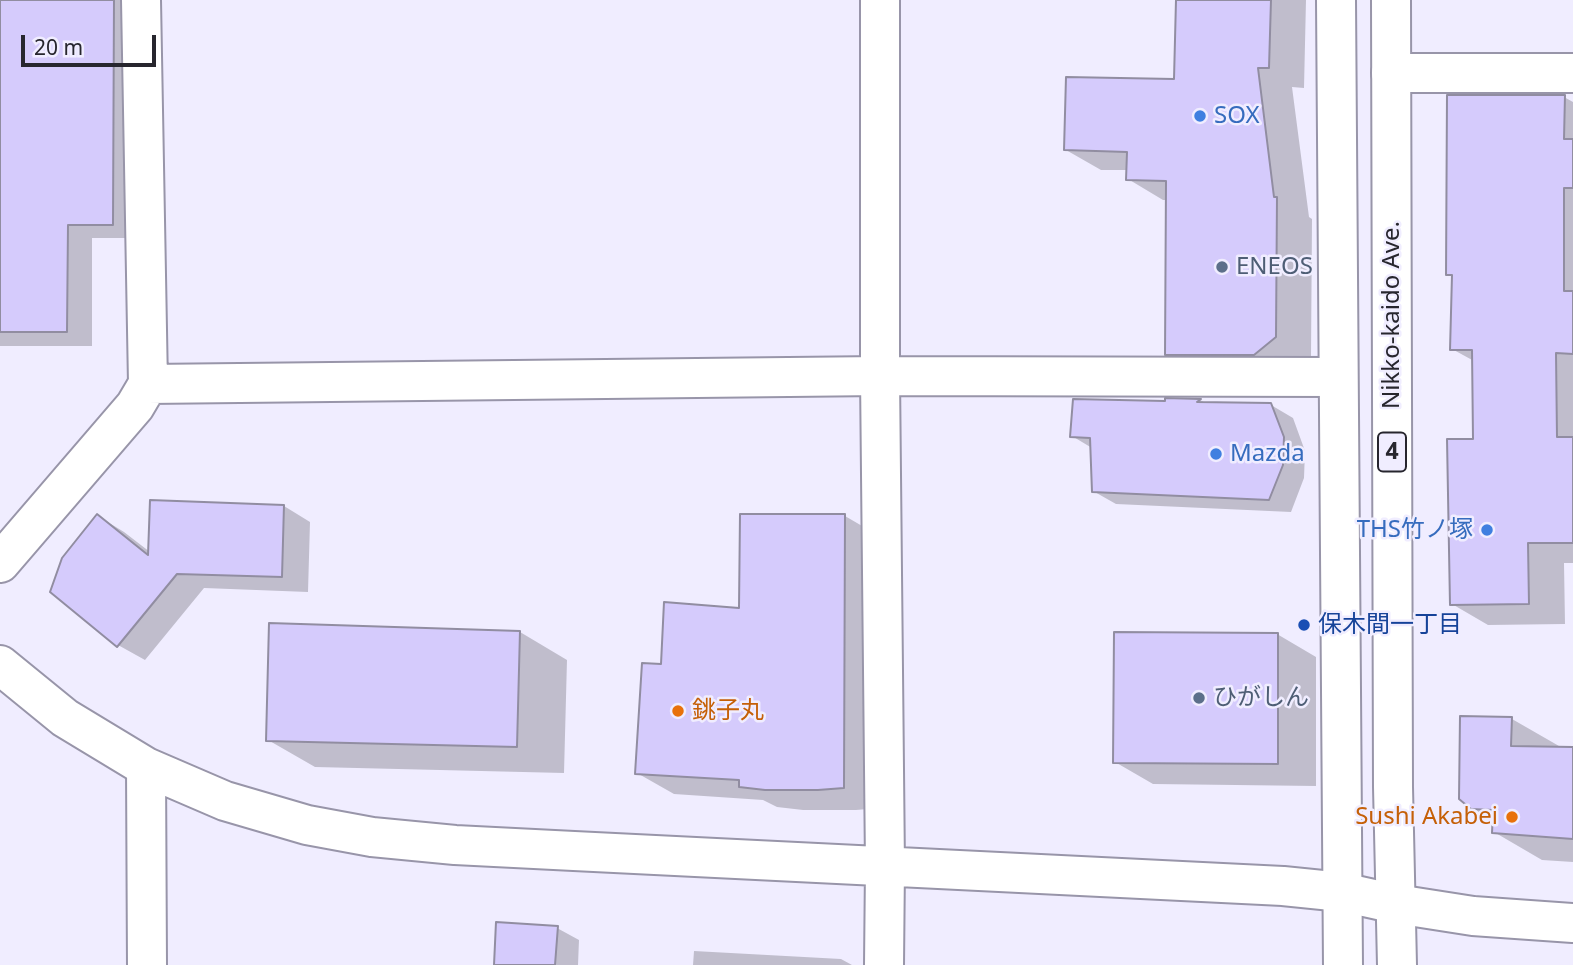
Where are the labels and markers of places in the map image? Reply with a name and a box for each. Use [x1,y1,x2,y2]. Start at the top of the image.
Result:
place label: SOX [1214,102,1260,130]
marker: SOX [1192,108,1208,124]
place label: ENEOS [1236,253,1313,281]
marker: ENEOS [1214,259,1230,275]
place label: Mazda [1230,440,1305,468]
marker: Mazda [1208,446,1224,462]
place label: THS竹ノ塚 [1357,516,1473,544]
marker: THS竹ノ塚 [1479,522,1495,538]
place label: 保木間一丁目 [1318,611,1462,639]
marker: 保木間一丁目 [1296,617,1312,633]
place label: ひがしん [1213,684,1309,712]
marker: ひがしん [1191,690,1207,706]
place label: 銚子丸 [692,697,764,725]
marker: 銚子丸 [670,703,686,719]
place label: Sushi Akabei [1355,803,1498,831]
marker: Sushi Akabei [1504,809,1520,825]

